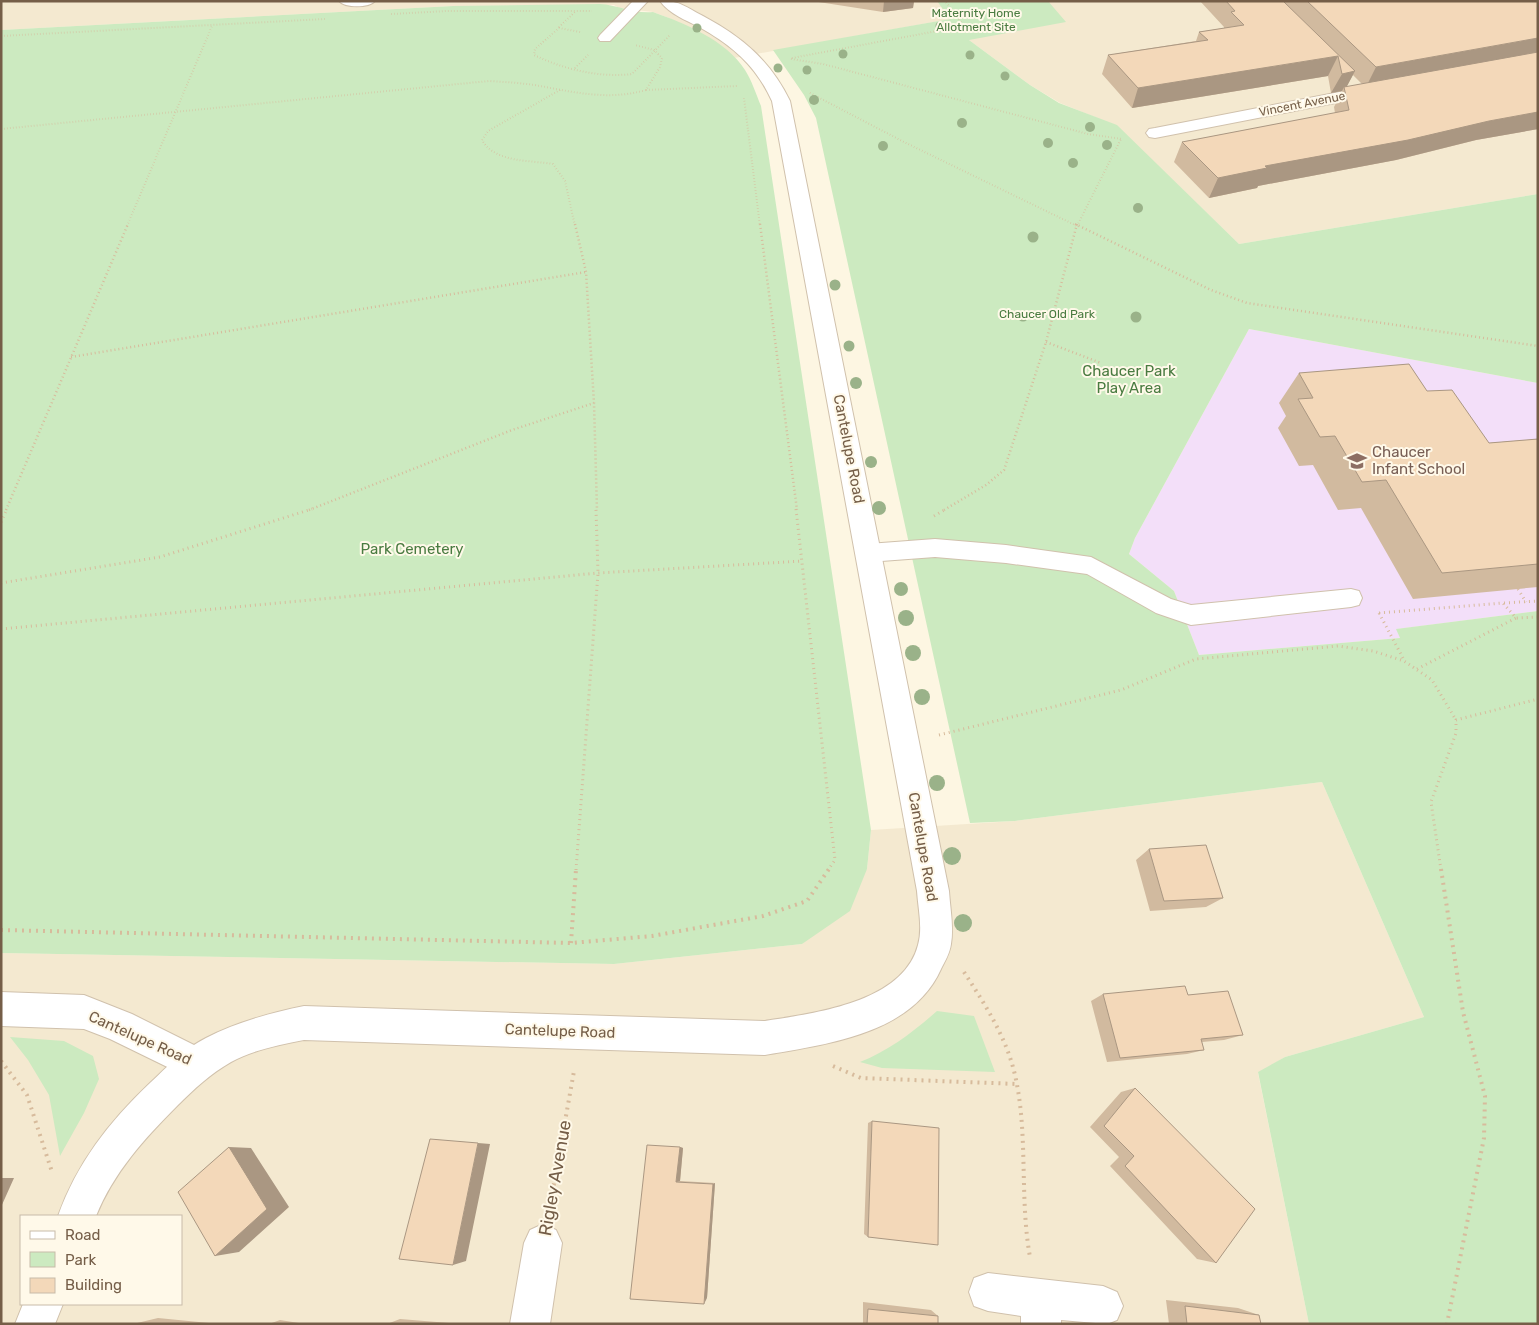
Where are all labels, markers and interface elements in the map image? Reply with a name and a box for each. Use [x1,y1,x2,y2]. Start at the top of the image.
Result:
park label: Maternity Home Allotment Site [931,6,1021,34]
street label: Vincent Avenue [1258,89,1347,119]
park label: Chaucer Old Park [999,307,1096,321]
park label: Chaucer Park Play Area [1082,362,1176,397]
street label: Cantelupe Road [830,393,868,505]
place label: Chaucer Infant School [1372,443,1465,478]
school or university icon: Chaucer Infant School [1346,450,1368,472]
park label: Park Cemetery [360,540,464,558]
street label: Cantelupe Road [905,791,941,903]
street label: Cantelupe Road [86,1007,194,1069]
street label: Cantelupe Road [504,1020,616,1042]
street label: Rigley Avenue [534,1118,576,1238]
legend [20,1215,182,1305]
text: Road [65,1226,101,1244]
text: Park [65,1251,96,1269]
text: Building [65,1276,122,1294]

